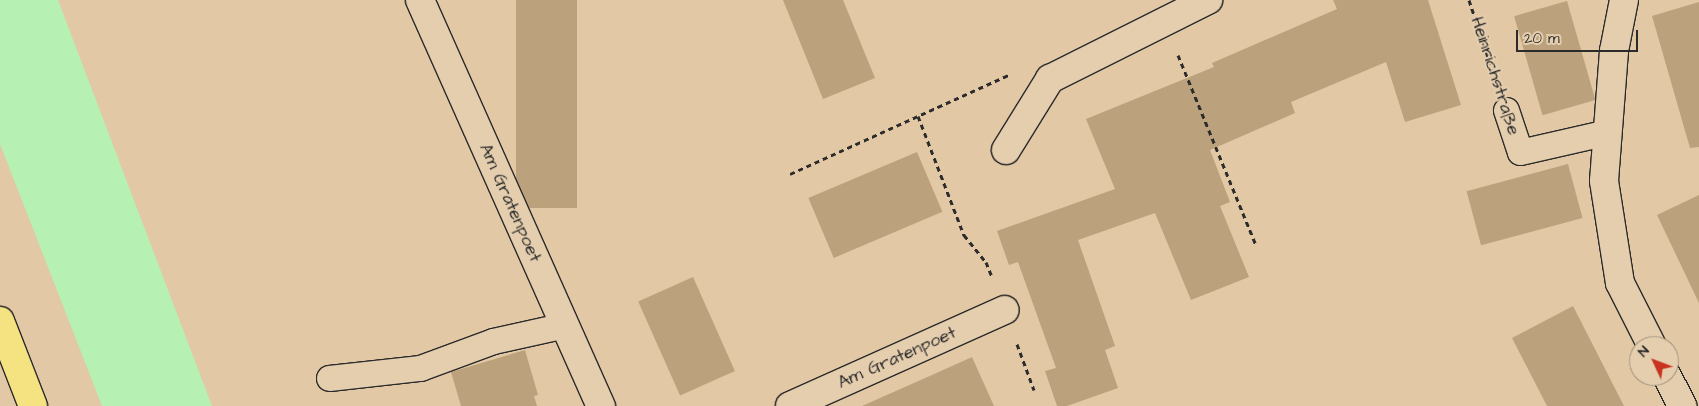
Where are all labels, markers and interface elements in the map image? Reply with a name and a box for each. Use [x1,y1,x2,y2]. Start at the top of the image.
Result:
street label: Heinrichstraße [1466,14,1524,138]
scale bar [1519,20,1642,52]
text: 20 m [1524,28,1560,49]
street label: Am Gratenpoet [474,140,546,266]
street label: Am Gratenpoet [834,322,960,394]
north arrow [1629,336,1679,386]
text: N [1633,341,1654,361]

